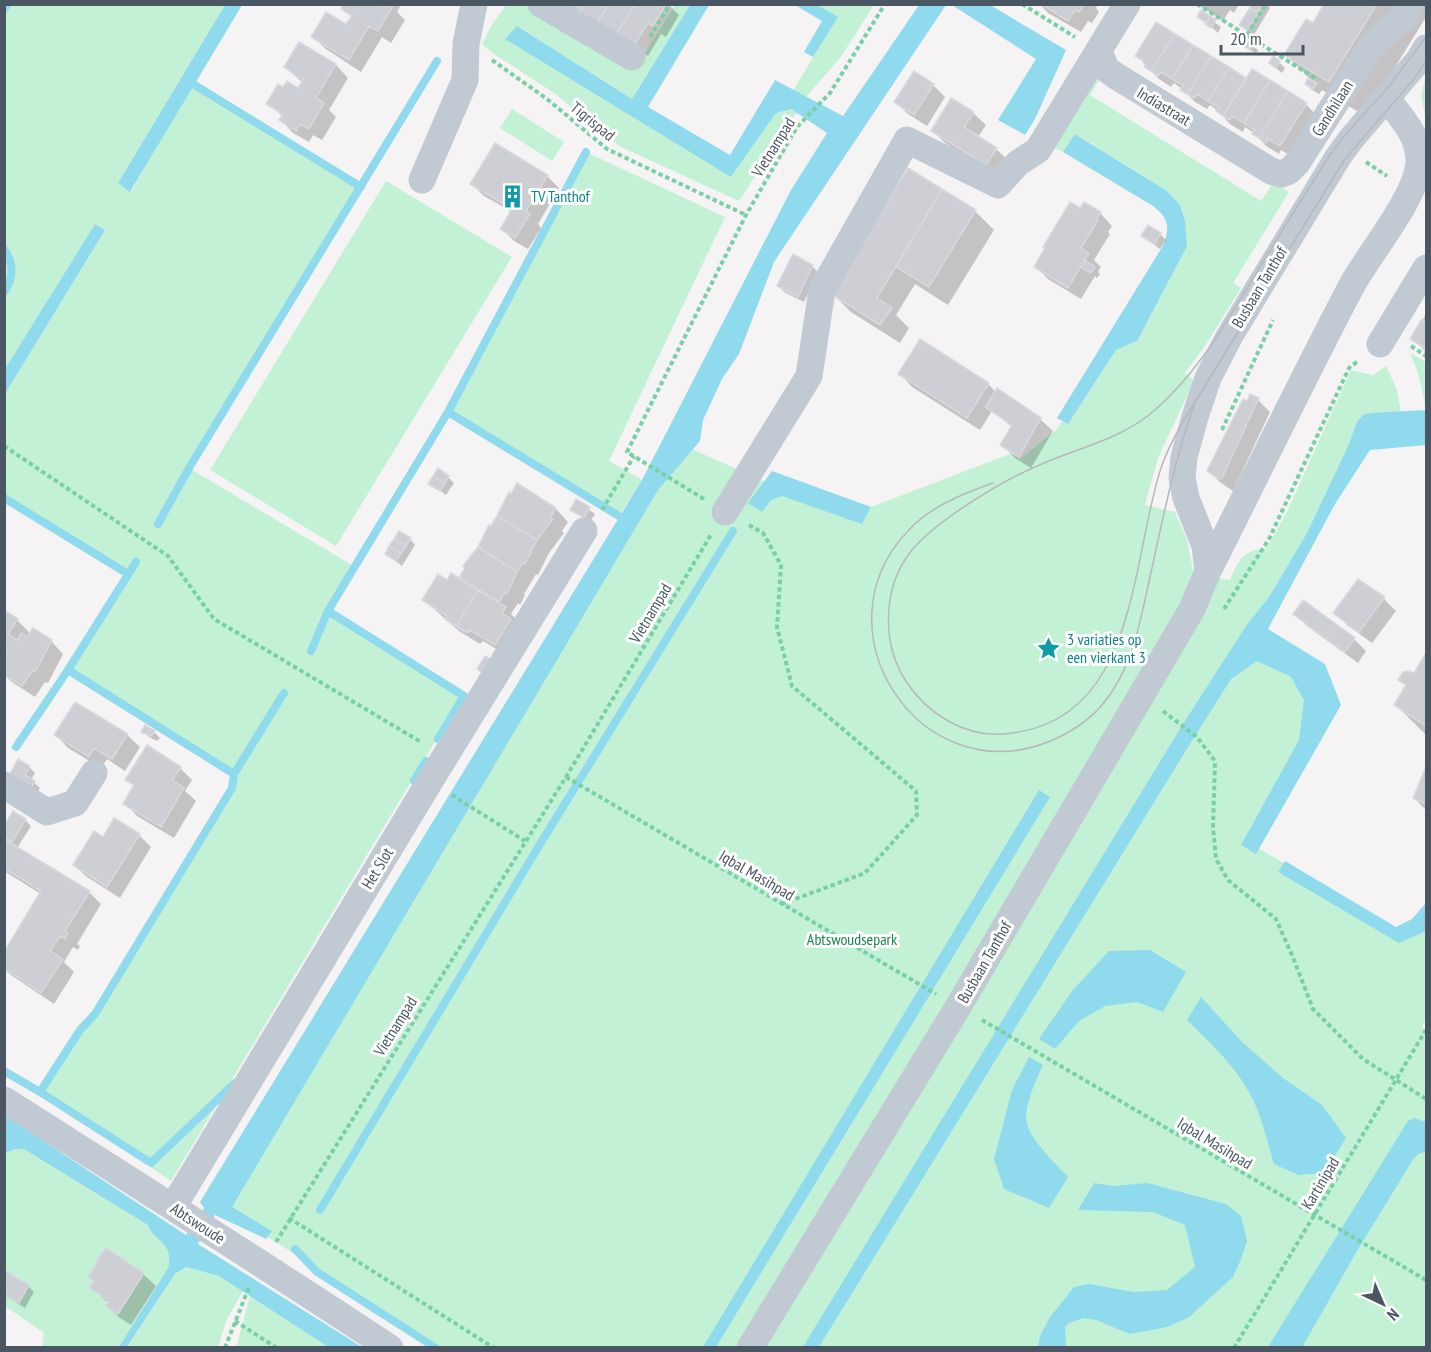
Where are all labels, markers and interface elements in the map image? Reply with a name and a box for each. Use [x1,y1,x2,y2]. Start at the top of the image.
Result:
scale bar [1221,18,1304,56]
text: 20 m [1230,27,1262,50]
street label: Gandhilaan [1307,76,1357,140]
street label: Indiastraat [1134,82,1195,130]
street label: Tigrispad [567,97,619,145]
street label: Vietnampad [746,114,799,181]
building icon: TV Tanthof [500,183,526,209]
place label: TV Tanthof [531,186,590,206]
street label: Busbaan Tanthof [1227,242,1292,331]
street label: Vietnampad [624,580,676,647]
place label: 3 variaties op een vierkant 3 [1067,629,1146,667]
place icon: 3 variaties op een vierkant 3 [1036,635,1062,661]
street label: Het Slot [357,843,397,892]
street label: Iqbal Masihpad [716,845,798,905]
street label: Busbaan Tanthof [953,917,1016,1006]
park label: Abtswoudsepark [807,929,898,949]
street label: Vietnampad [368,993,421,1060]
street label: Iqbal Masihpad [1174,1113,1256,1173]
street label: Kartinipad [1297,1153,1343,1213]
street label: Abtswoude [167,1198,229,1248]
north arrow [1353,1274,1413,1334]
text: N [1383,1305,1403,1325]

